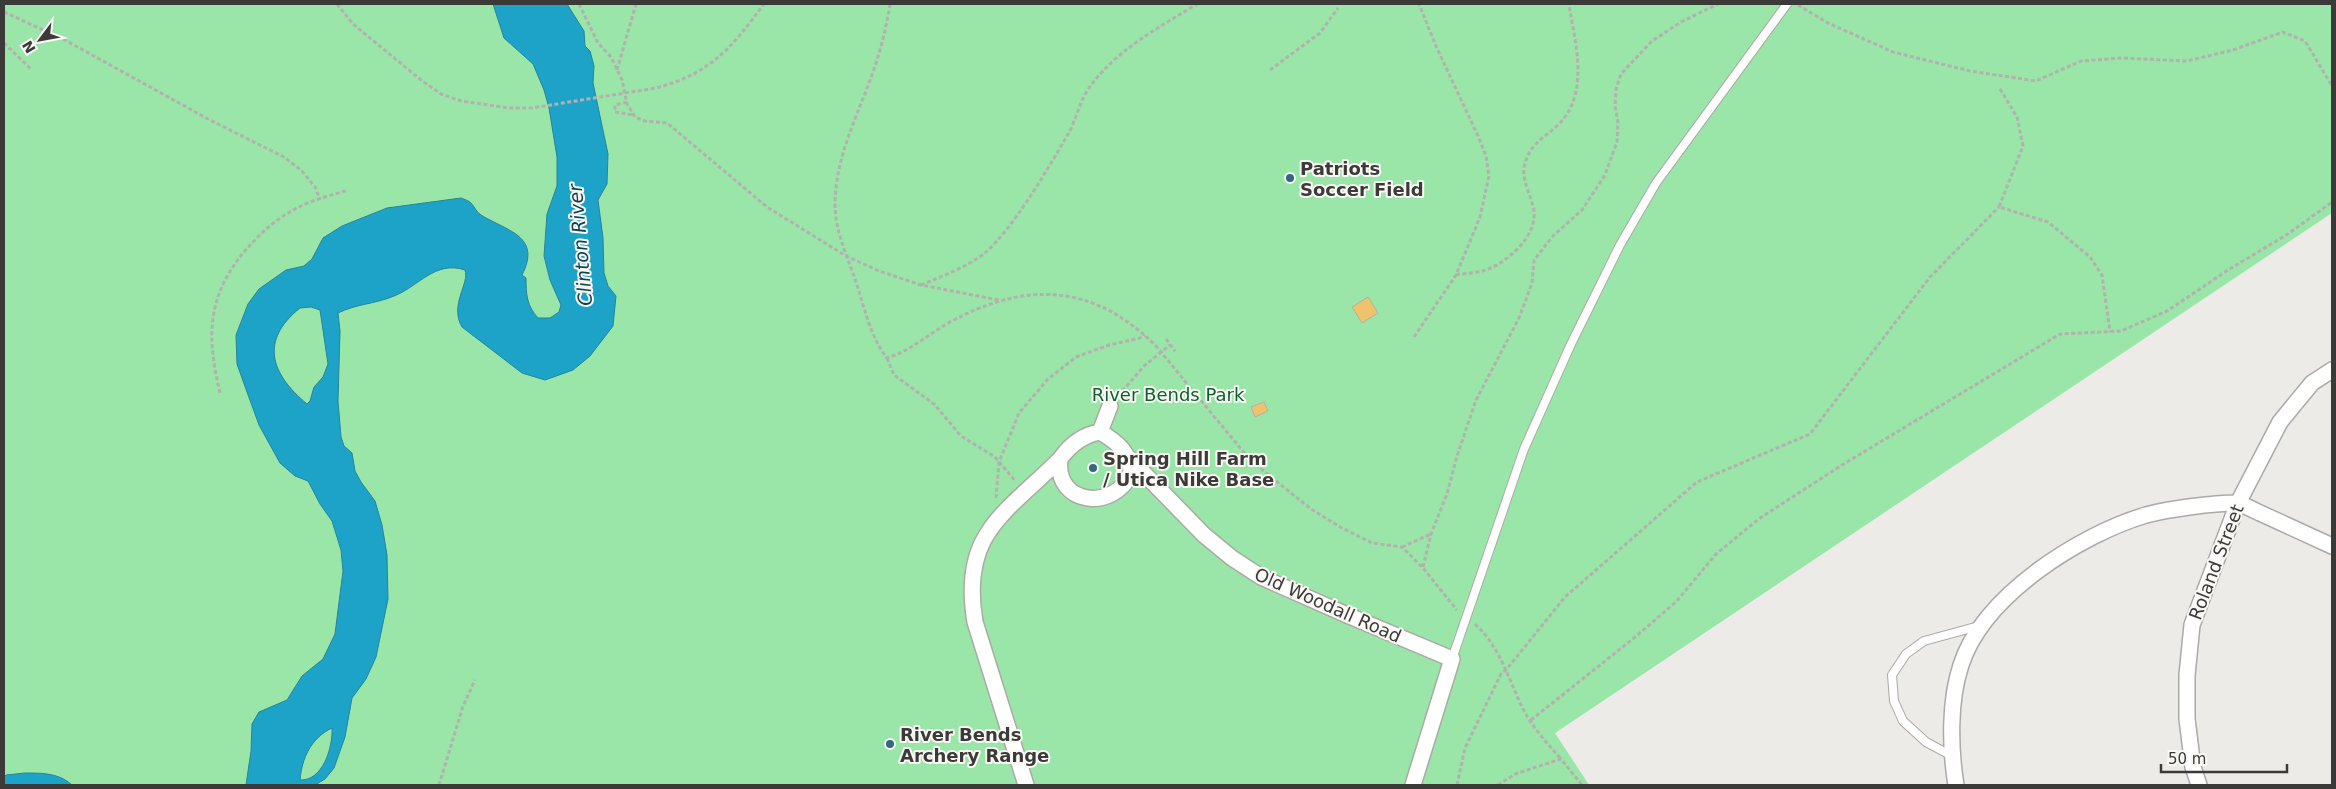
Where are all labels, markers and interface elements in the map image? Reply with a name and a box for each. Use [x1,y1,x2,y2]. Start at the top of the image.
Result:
north arrow [15,15,65,65]
text: N [19,38,39,56]
place label: Patriots Soccer Field [1300,158,1424,200]
marker: Patriots Soccer Field [1284,172,1296,184]
water label: Clinton River [564,182,596,307]
park label: River Bends Park [1092,384,1245,405]
place label: Spring Hill Farm / Utica Nike Base [1103,448,1274,490]
marker: Spring Hill Farm / Utica Nike Base [1087,462,1099,474]
street label: Roland Street [2184,501,2248,623]
street label: Old Woodall Road [1251,563,1405,647]
place label: River Bends Archery Range [900,724,1049,766]
marker: River Bends Archery Range [884,738,896,750]
scale bar [2161,742,2287,774]
text: 50 m [2168,750,2206,768]

